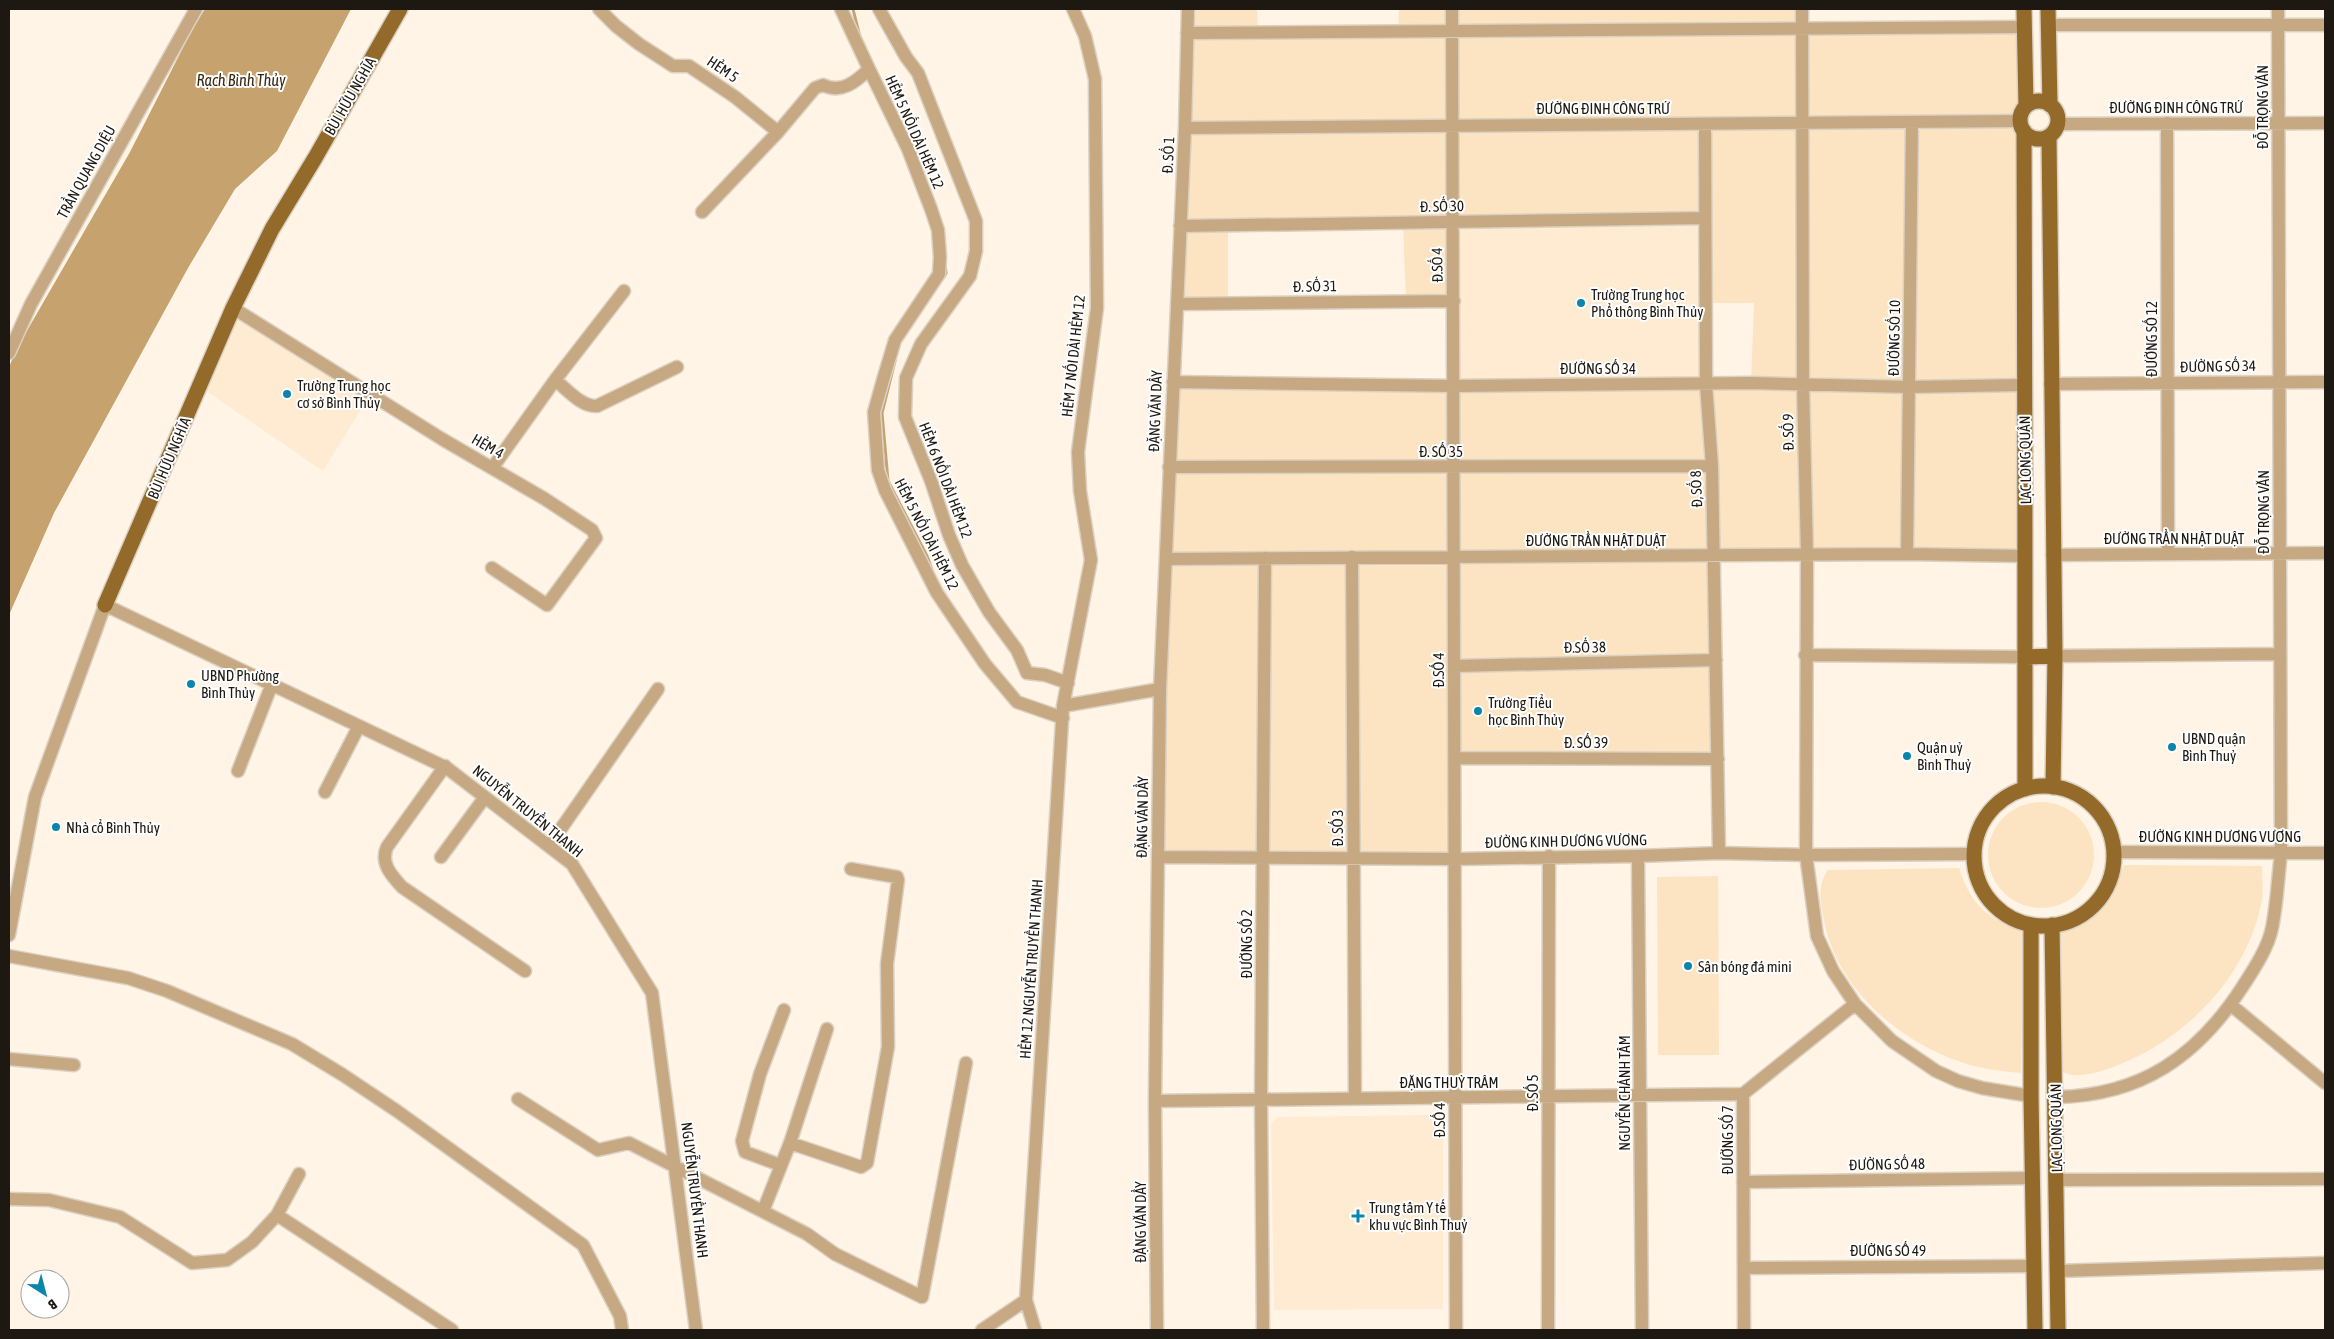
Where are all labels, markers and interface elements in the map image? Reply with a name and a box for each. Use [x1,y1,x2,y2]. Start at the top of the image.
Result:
street label: HẺM 5 [704,52,742,86]
street label: BÙI HỮU NGHĨA [321,54,379,138]
street label: ĐỖ TRỌNG VĂN [2253,65,2271,149]
water label: Rạch Bình Thủy [196,71,286,90]
street label: HẺM 5 NỐI DÀI HẺM 12 [882,72,949,192]
street label: ĐƯỜNG ĐINH CÔNG TRỨ [2109,99,2243,116]
street label: ĐƯỜNG ĐINH CÔNG TRỨ [1536,100,1670,117]
street label: TRẦN QUANG DIỆU [53,122,119,221]
street label: Đ. SỐ 1 [1158,136,1177,174]
street label: Đ. SỐ 30 [1420,196,1464,215]
street label: Đ.SỐ 4 [1427,247,1446,283]
street label: Đ. SỐ 31 [1293,276,1337,295]
place label: Trường Trung học Phổ thông Bình Thủy [1591,286,1703,320]
street label: HẺM 7 NỐI DÀI HẺM 12 [1057,294,1088,418]
marker: Trường Trung học Phổ thông Bình Thủy [1575,297,1587,309]
street label: ĐƯỜNG SỐ 10 [1884,300,1903,376]
street label: ĐƯỜNG SỐ 12 [2142,301,2160,377]
street label: ĐƯỜNG SỐ 34 [2180,356,2256,375]
street label: ĐƯỜNG SỐ 34 [1560,359,1636,377]
street label: ĐẶNG VĂN DẦY [1144,370,1165,452]
place label: Trường Trung học cơ sở Bình Thủy [297,377,391,411]
marker: Trường Trung học cơ sở Bình Thủy [281,388,293,400]
street label: Đ. SỐ 9 [1778,413,1797,451]
street label: BÙI HỮU NGHĨA [144,414,194,501]
street label: LẠC LONG QUÂN [2016,415,2034,505]
street label: HẺM 6 NỐI DÀI HẺM 12 [916,419,977,540]
street label: HẺM 4 [469,430,507,462]
street label: Đ. SỐ 35 [1419,442,1463,460]
street label: Đ, SỐ 8 [1686,470,1705,508]
street label: ĐỖ TRỌNG VĂN [2254,470,2272,554]
street label: HẺM 5 NỐI DÀI HẺM 12 [892,475,963,593]
street label: ĐƯỜNG TRẦN NHẬT DUẬT [2104,529,2245,547]
street label: ĐƯỜNG TRẦN NHẬT DUẬT [1526,531,1667,549]
street label: Đ.SỐ 38 [1564,637,1606,656]
street label: Đ.SỐ 4 [1429,653,1447,687]
place label: UBND Phường Bình Thủy [201,667,279,701]
marker: UBND Phường Bình Thủy [185,678,197,690]
place label: Trường Tiểu học Bình Thủy [1488,694,1564,728]
marker: Trường Tiểu học Bình Thủy [1472,705,1484,717]
place label: UBND quận Bình Thuỷ [2182,730,2246,764]
street label: Đ. SỐ 39 [1564,733,1608,751]
place label: Quận uỷ Bình Thuỷ [1917,739,1971,773]
marker: UBND quận Bình Thuỷ [2166,741,2178,753]
marker: Quận uỷ Bình Thuỷ [1901,750,1913,762]
street label: NGUYỄN TRUYỀN THANH [470,761,587,861]
street label: ĐẶNG VĂN DẦY [1132,776,1151,858]
street label: Đ. SỐ 3 [1328,810,1346,847]
place label: Nhà cổ Bình Thủy [66,819,160,836]
marker: Nhà cổ Bình Thủy [50,821,62,833]
street label: ĐƯỜNG KINH DƯƠNG VƯƠNG [2139,828,2301,845]
street label: ĐƯỜNG KINH DƯƠNG VƯƠNG [1485,831,1647,851]
street label: HẺM 12 NGUYỄN TRUYỀN THANH [1015,879,1046,1059]
street label: ĐƯỜNG SỐ 2 [1237,909,1255,979]
place label: Sân bóng đá mini [1698,958,1792,975]
marker: Sân bóng đá mini [1682,960,1694,972]
street label: NGUYỄN CHÁNH TÂM [1615,1035,1633,1151]
street label: ĐẶNG THUỲ TRÂM [1400,1074,1498,1091]
street label: Đ. SỐ 5 [1523,1075,1541,1112]
street label: LẠC LONG QUÂN [2047,1083,2065,1173]
street label: Đ.SỐ 4 [1430,1103,1448,1137]
street label: ĐƯỜNG SỐ 7 [1718,1105,1736,1175]
street label: NGUYỄN TRUYỀN THANH [678,1121,713,1259]
street label: ĐƯỜNG SỐ 48 [1849,1154,1925,1173]
street label: ĐẶNG VĂN DẦY [1131,1181,1149,1263]
place label: Trung tâm Y tế khu vực Bình Thuỷ [1369,1199,1467,1233]
marker: Trung tâm Y tế khu vực Bình Thuỷ [1351,1209,1365,1223]
street label: ĐƯỜNG SỐ 49 [1850,1241,1926,1259]
north arrow [20,1269,70,1319]
text: B [45,1296,60,1313]

